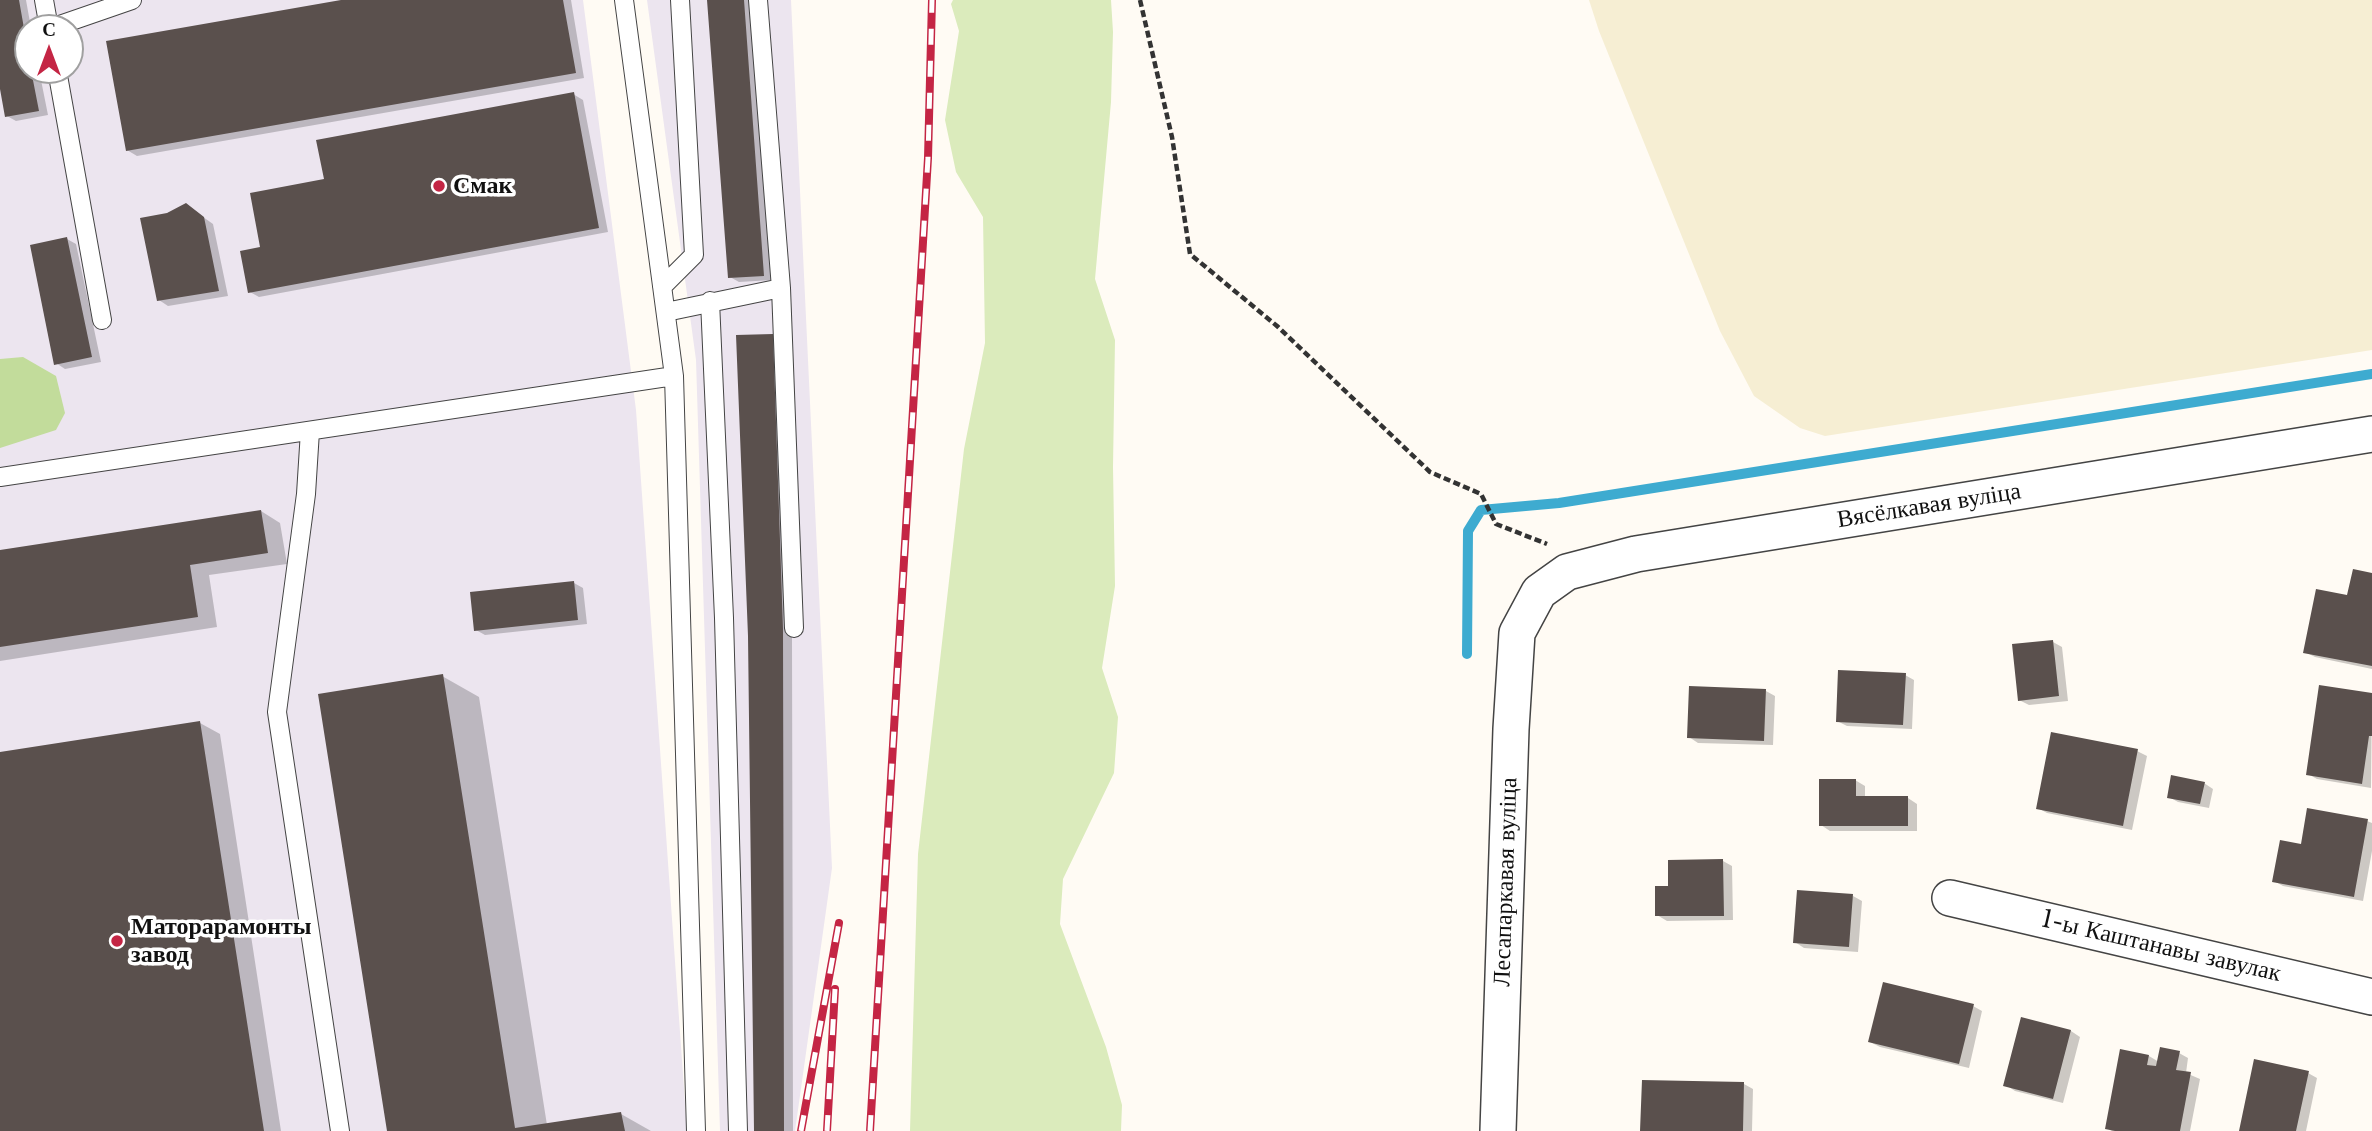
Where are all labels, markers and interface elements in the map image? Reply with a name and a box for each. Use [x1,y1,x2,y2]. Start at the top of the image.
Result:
north arrow [14,14,84,84]
text: С [42,18,56,41]
place label: Смак [453,172,512,200]
marker: Смак [431,178,447,194]
street label: Вясёлкавая вуліца [1835,477,2023,535]
street label: Лесапаркавая вуліца [1488,777,1524,987]
street label: 1-ы Каштанавы завулак [2038,905,2284,989]
place label: Маторарамонты завод [131,913,312,969]
marker: Маторарамонты завод [109,933,125,949]

